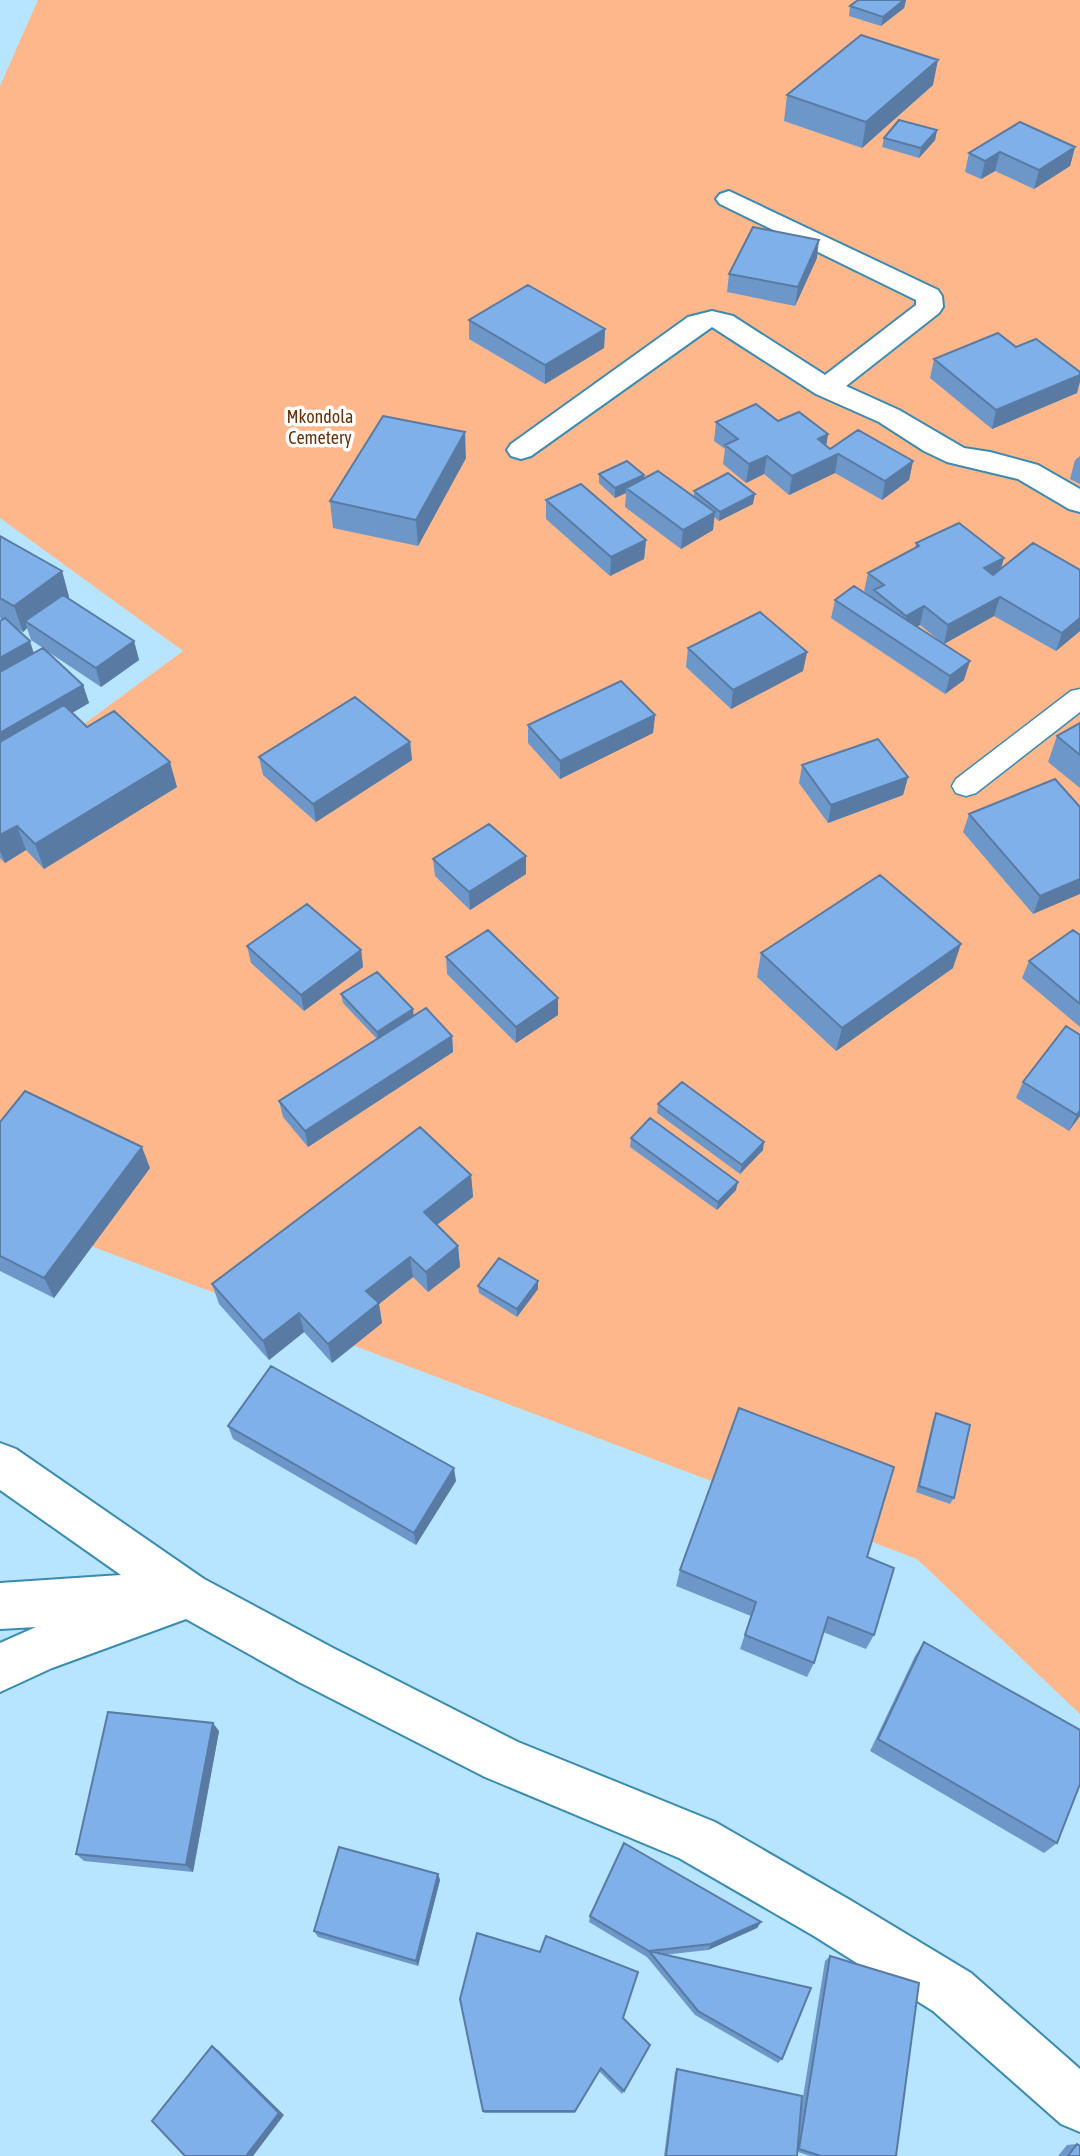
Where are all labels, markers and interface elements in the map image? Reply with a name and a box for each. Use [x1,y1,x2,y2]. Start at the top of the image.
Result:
park label: Mkondola Cemetery [287,406,353,448]

